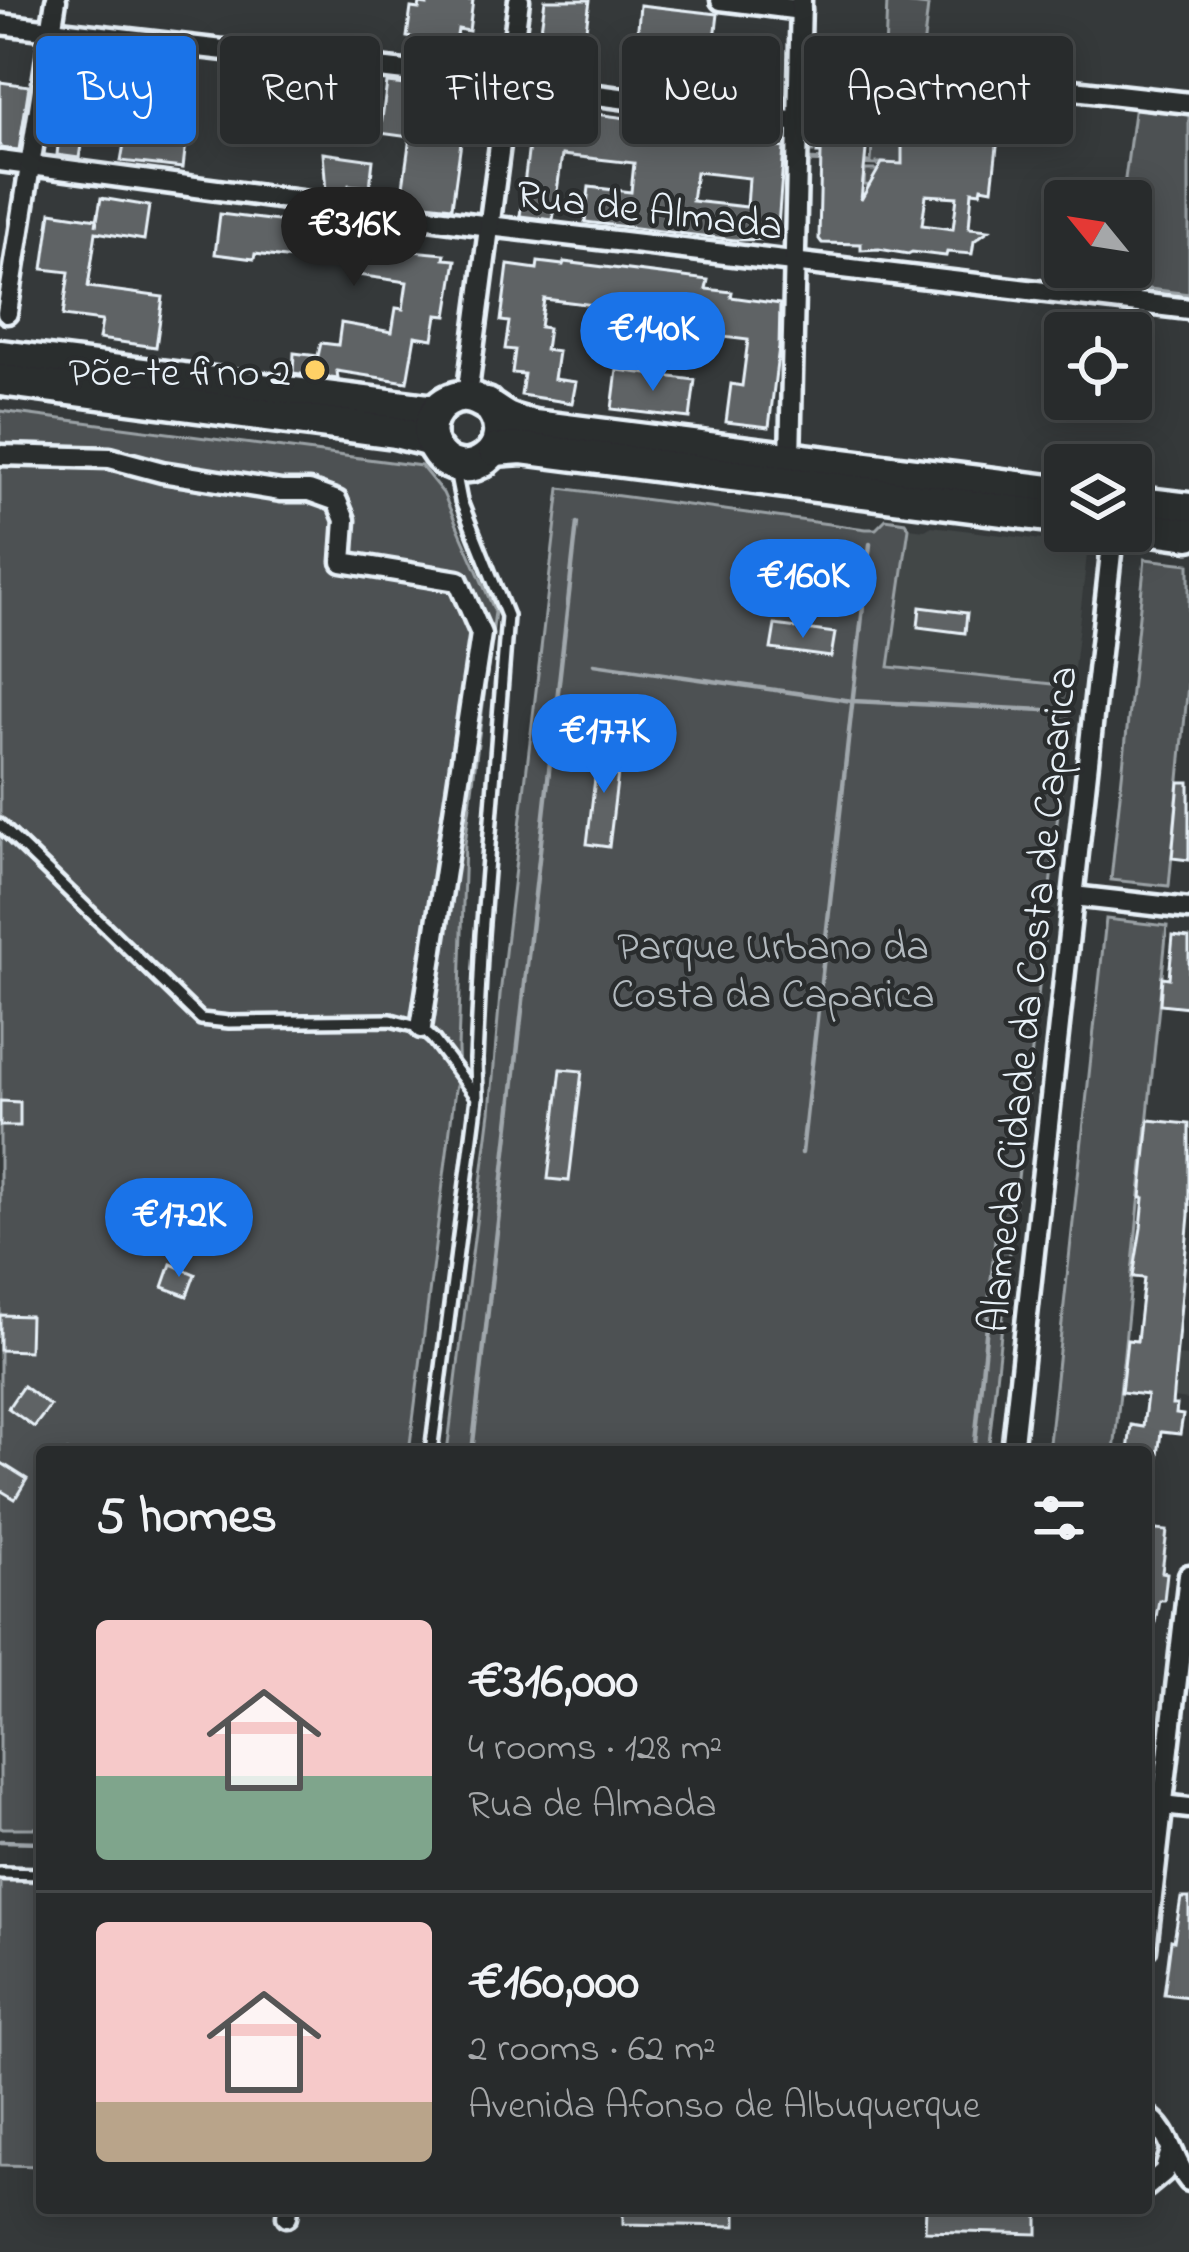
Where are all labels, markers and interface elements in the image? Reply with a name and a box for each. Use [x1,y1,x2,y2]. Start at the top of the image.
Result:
chip: Buy [36,36,196,144]
chip: Rent [220,36,380,144]
chip: Filters [404,36,598,144]
chip: New [622,36,780,144]
chip: Apartment [804,36,1073,144]
street label: Rua de Almada [513,166,786,259]
north arrow [1044,180,1152,288]
map controls [1044,180,1152,552]
pin: €316K [270,187,438,289]
text: €316K [308,197,400,254]
pin: €140K [569,292,737,394]
text: €140K [607,302,699,359]
button: locate [1044,312,1152,420]
place label: Põe-te fino 2 [68,344,291,405]
marker: Põe-te fino 2 [302,357,328,383]
button: layers [1044,444,1152,552]
pin: €160K [719,539,887,641]
text: €160K [757,549,849,606]
street label: Alameda Cidade da Costa de Caparica [965,663,1096,1336]
pin: €177K [520,694,688,796]
text: €177K [559,704,649,761]
park label: Parque Urbano da Costa da Caparica [611,918,935,1027]
pin: €172K [95,1178,263,1280]
text: €172K [132,1188,226,1245]
text: 5 homes [96,1481,277,1556]
icon: filters [1026,1485,1092,1551]
text: €316,000 [468,1646,638,1721]
icon: home [192,1668,336,1812]
text: 4 rooms · 128 m² [468,1721,722,1778]
text: Rua de Almada [468,1778,717,1835]
text: €160,000 [468,1947,639,2022]
icon: home [192,1970,336,2114]
text: 2 rooms · 62 m² [468,2022,716,2079]
text: Avenida Afonso de Albuquerque [468,2079,980,2136]

